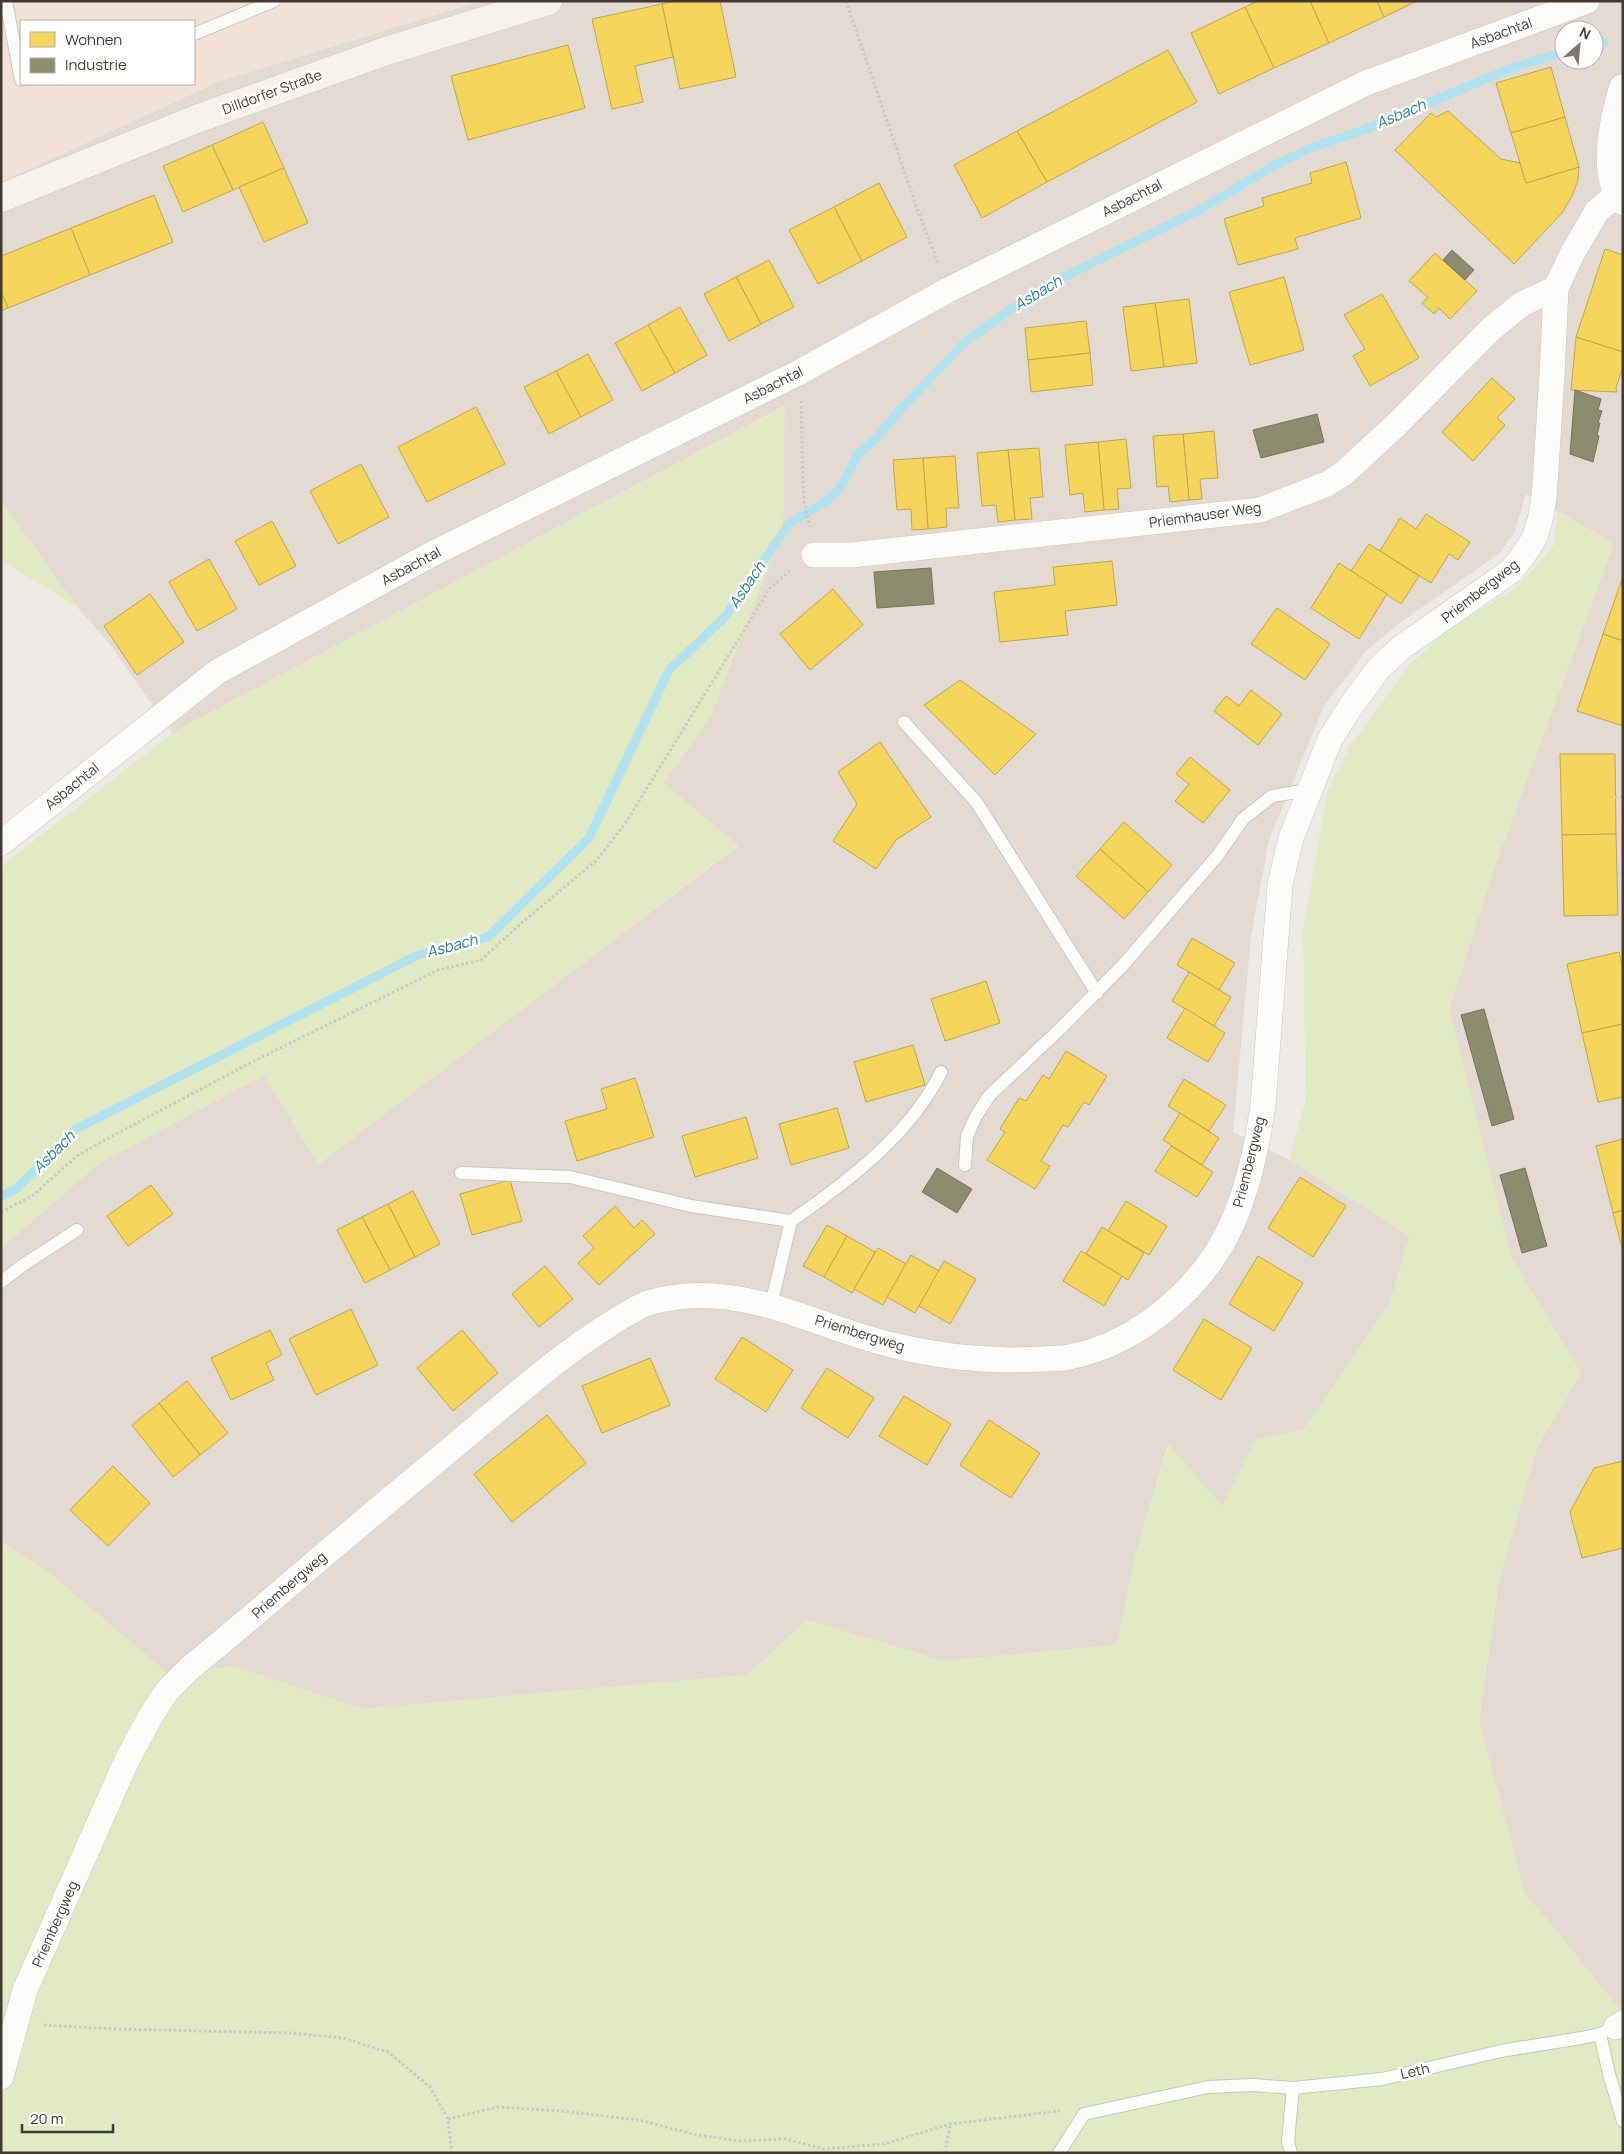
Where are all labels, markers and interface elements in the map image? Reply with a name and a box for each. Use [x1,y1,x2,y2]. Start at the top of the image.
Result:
street label: Asbachtal [1467,12,1535,53]
legend [20,20,195,85]
north arrow [1554,20,1604,70]
text: N [1576,22,1594,44]
text: Wohnen [65,29,122,50]
text: Industrie [65,54,127,75]
street label: Dilldorfer Straße [219,65,324,118]
water label: Asbach [1373,93,1430,133]
street label: Asbachtal [1098,174,1165,221]
water label: Asbach [1010,270,1066,315]
street label: Asbachtal [739,361,806,408]
street label: Priemhauser Weg [1148,497,1262,532]
street label: Asbachtal [378,542,444,589]
street label: Priembergweg [1437,554,1522,627]
water label: Asbach [723,556,770,612]
street label: Asbachtal [40,758,103,813]
water label: Asbach [424,928,481,962]
street label: Priembergweg [1228,1114,1269,1209]
water label: Asbach [28,1125,80,1177]
street label: Priembergweg [813,1310,907,1355]
street label: Priembergweg [247,1547,330,1622]
street label: Priembergweg [27,1877,82,1970]
street label: Leth [1398,2058,1431,2083]
scale bar [22,2102,114,2134]
text: 20 m [30,2108,63,2129]

